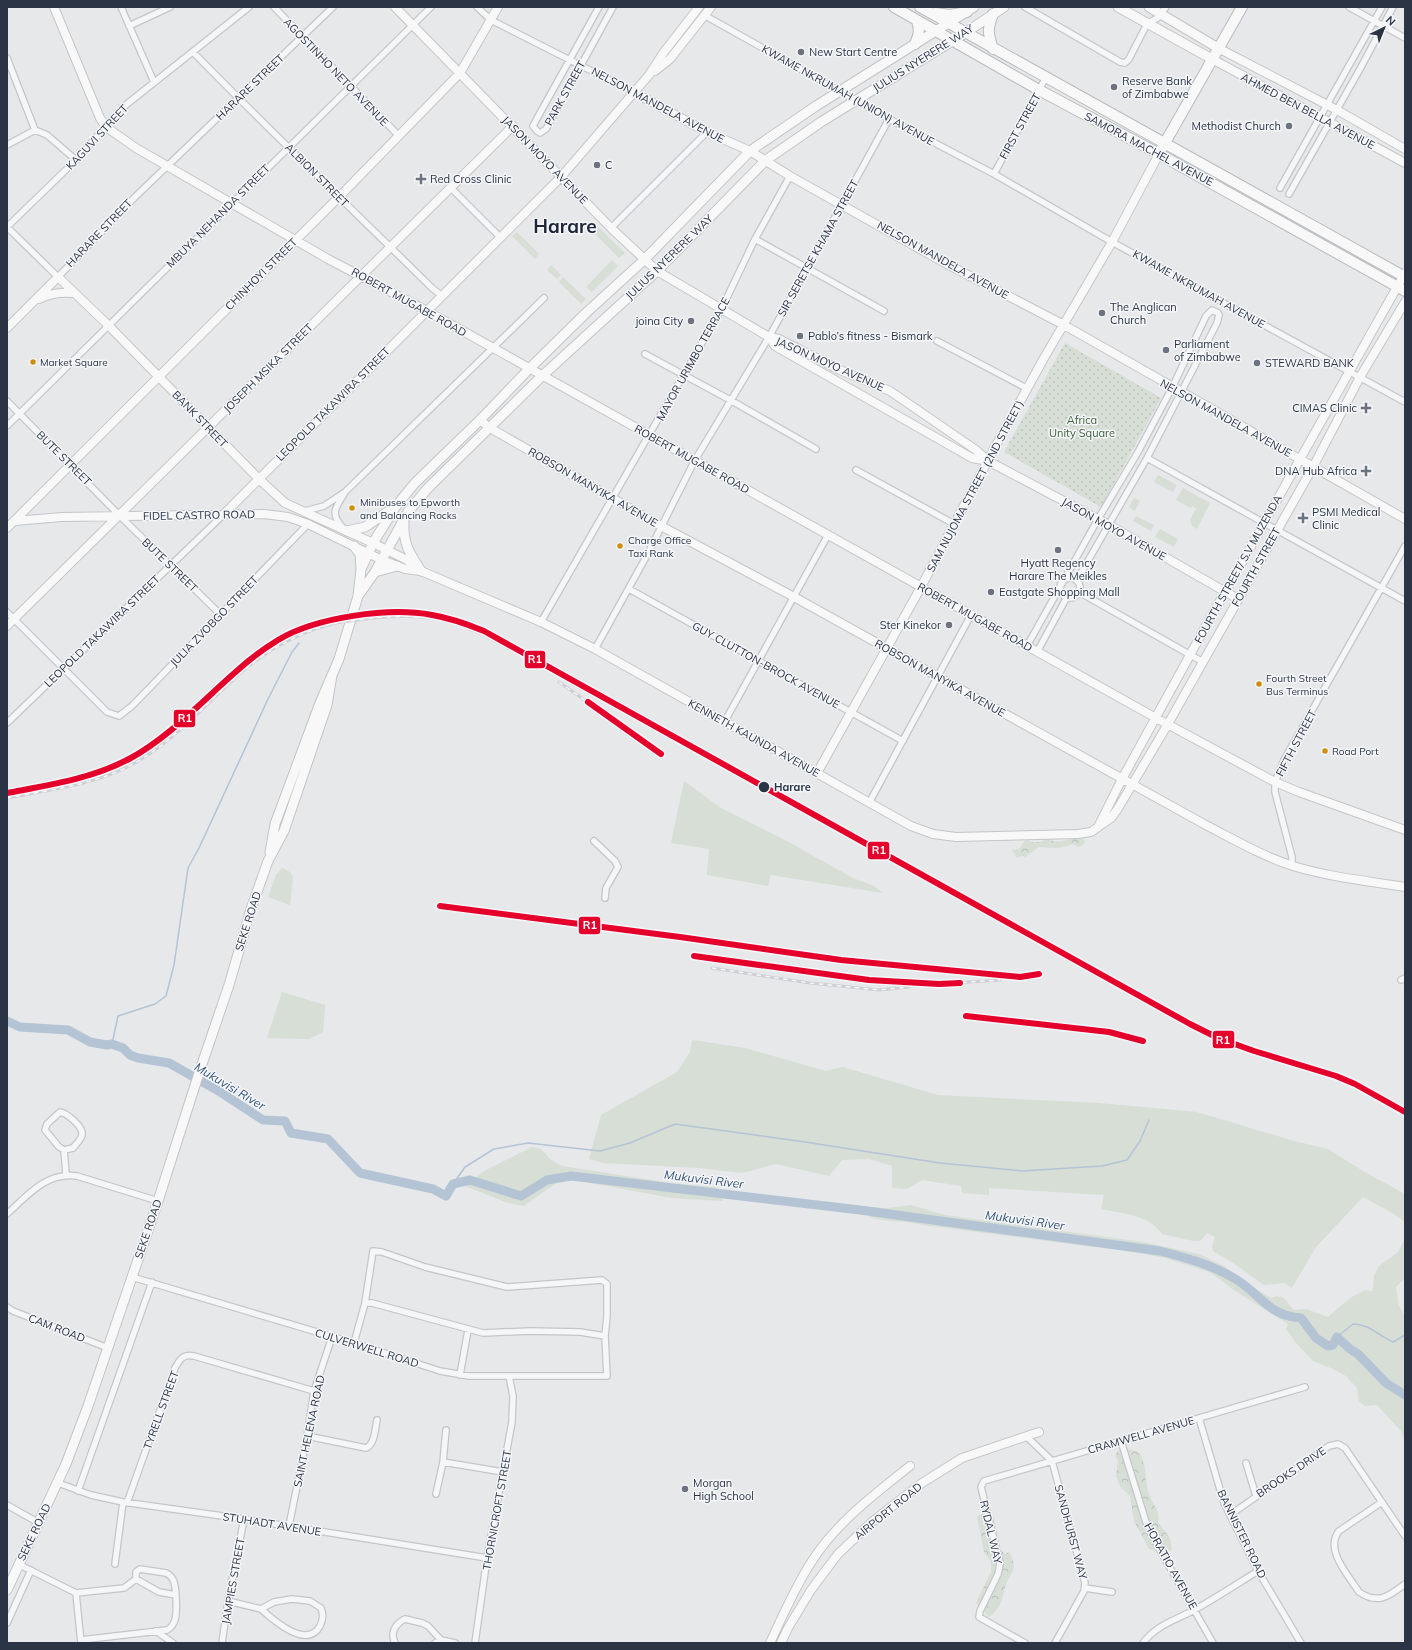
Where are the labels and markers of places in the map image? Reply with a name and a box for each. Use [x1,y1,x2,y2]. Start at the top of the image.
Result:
place label: New Start Centre [809,45,897,59]
marker: New Start Centre [796,47,806,57]
place label: Reserve Bank of Zimbabwe [1122,74,1192,101]
marker: Reserve Bank of Zimbabwe [1109,82,1119,92]
place label: Methodist Church [1192,119,1281,133]
marker: Methodist Church [1284,121,1294,131]
place label: C [605,158,613,172]
marker: C [592,160,602,170]
place label: Red Cross Clinic [430,172,512,186]
marker: Red Cross Clinic [415,173,427,185]
place label: The Anglican Church [1110,300,1177,327]
marker: The Anglican Church [1097,308,1107,318]
place label: joina City [635,314,683,328]
marker: joina City [686,316,696,326]
place label: Pablo’s fitness - Bismark [808,329,933,343]
marker: Pablo’s fitness - Bismark [795,331,805,341]
place label: Parliament of Zimbabwe [1174,337,1241,364]
marker: Parliament of Zimbabwe [1161,345,1171,355]
place label: Market Square [40,356,108,369]
place label: STEWARD BANK [1265,356,1355,370]
marker: Market Square [28,357,38,367]
marker: STEWARD BANK [1252,358,1262,368]
place label: CIMAS Clinic [1292,401,1358,415]
marker: CIMAS Clinic [1360,402,1372,414]
place label: DNA Hub Africa [1275,464,1357,478]
marker: DNA Hub Africa [1360,465,1372,477]
place label: Minibuses to Epworth and Balancing Rocks [360,496,460,522]
marker: Minibuses to Epworth and Balancing Rocks [347,503,357,513]
place label: PSMI Medical Clinic [1312,505,1380,532]
marker: PSMI Medical Clinic [1297,512,1309,524]
place label: Charge Office Taxi Rank [628,534,691,560]
marker: Charge Office Taxi Rank [615,541,625,551]
marker: Hyatt Regency Harare The Meikles [1053,545,1063,555]
place label: Hyatt Regency Harare The Meikles [1009,556,1107,583]
place label: Eastgate Shopping Mall [999,585,1120,599]
marker: Eastgate Shopping Mall [986,587,996,597]
place label: Ster Kinekor [880,618,941,632]
marker: Ster Kinekor [944,620,954,630]
place label: Fourth Street Bus Terminus [1266,672,1328,698]
marker: Fourth Street Bus Terminus [1254,679,1264,689]
place label: Road Port [1332,745,1379,758]
marker: Road Port [1320,746,1330,756]
marker: Harare [757,780,771,794]
place label: Harare [774,780,811,794]
place label: Morgan High School [693,1476,754,1503]
marker: Morgan High School [680,1484,690,1494]

